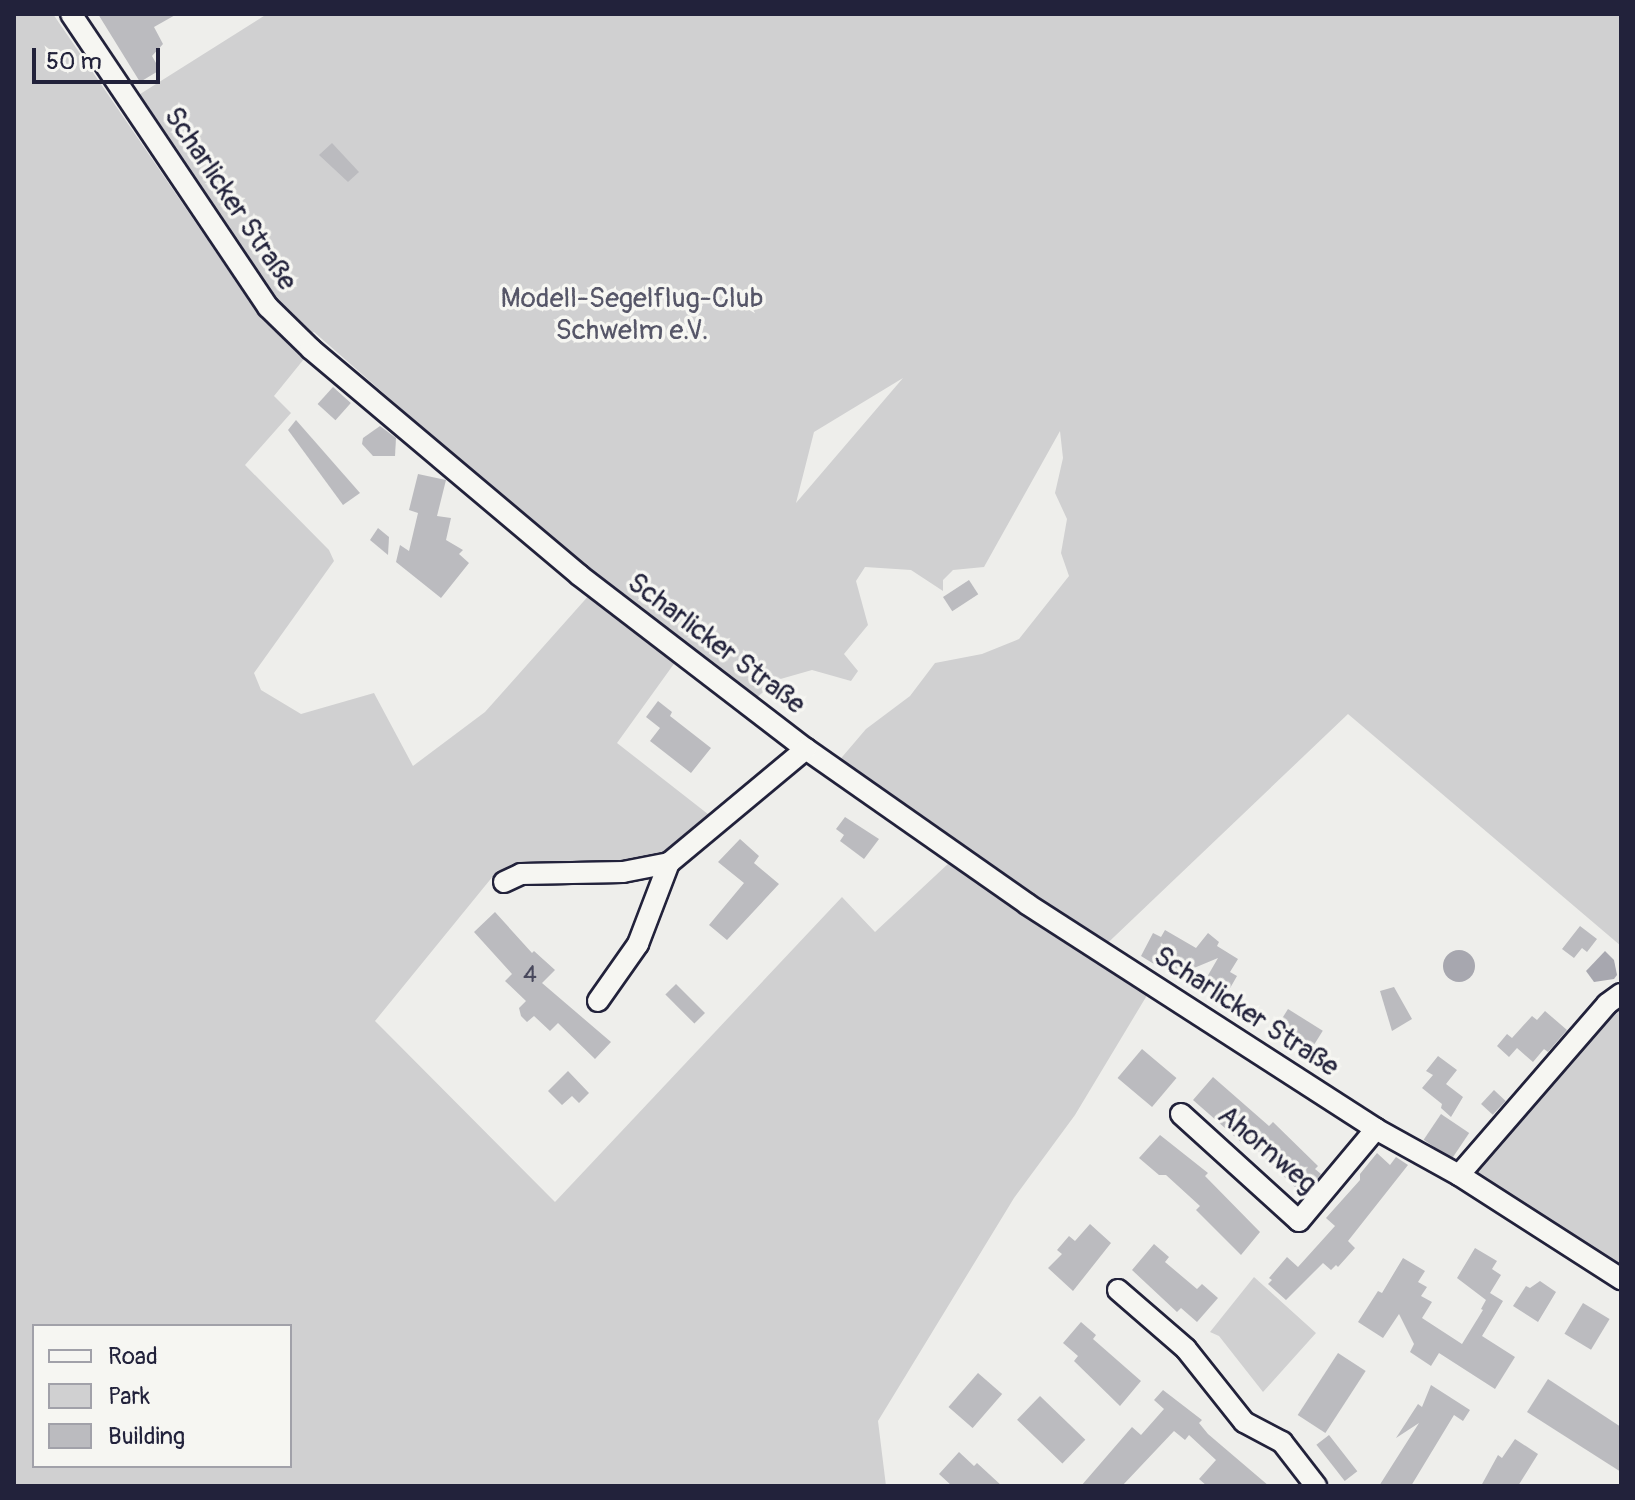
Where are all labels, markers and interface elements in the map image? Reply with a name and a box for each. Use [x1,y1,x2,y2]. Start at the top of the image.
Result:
scale bar [36,32,164,82]
text: 50 m [46,47,102,76]
street label: Scharlicker Straße [156,101,304,297]
park label: Modell-Segelflug-Club Schwelm e.V. [501,282,763,348]
street label: Scharlicker Straße [621,566,811,722]
street label: Scharlicker Straße [1147,940,1345,1084]
house number: 4 [523,961,537,989]
street label: Ahornweg [1211,1099,1323,1201]
legend [32,1324,292,1468]
text: Road [108,1342,158,1371]
text: Park [108,1382,150,1411]
text: Building [108,1422,185,1451]

